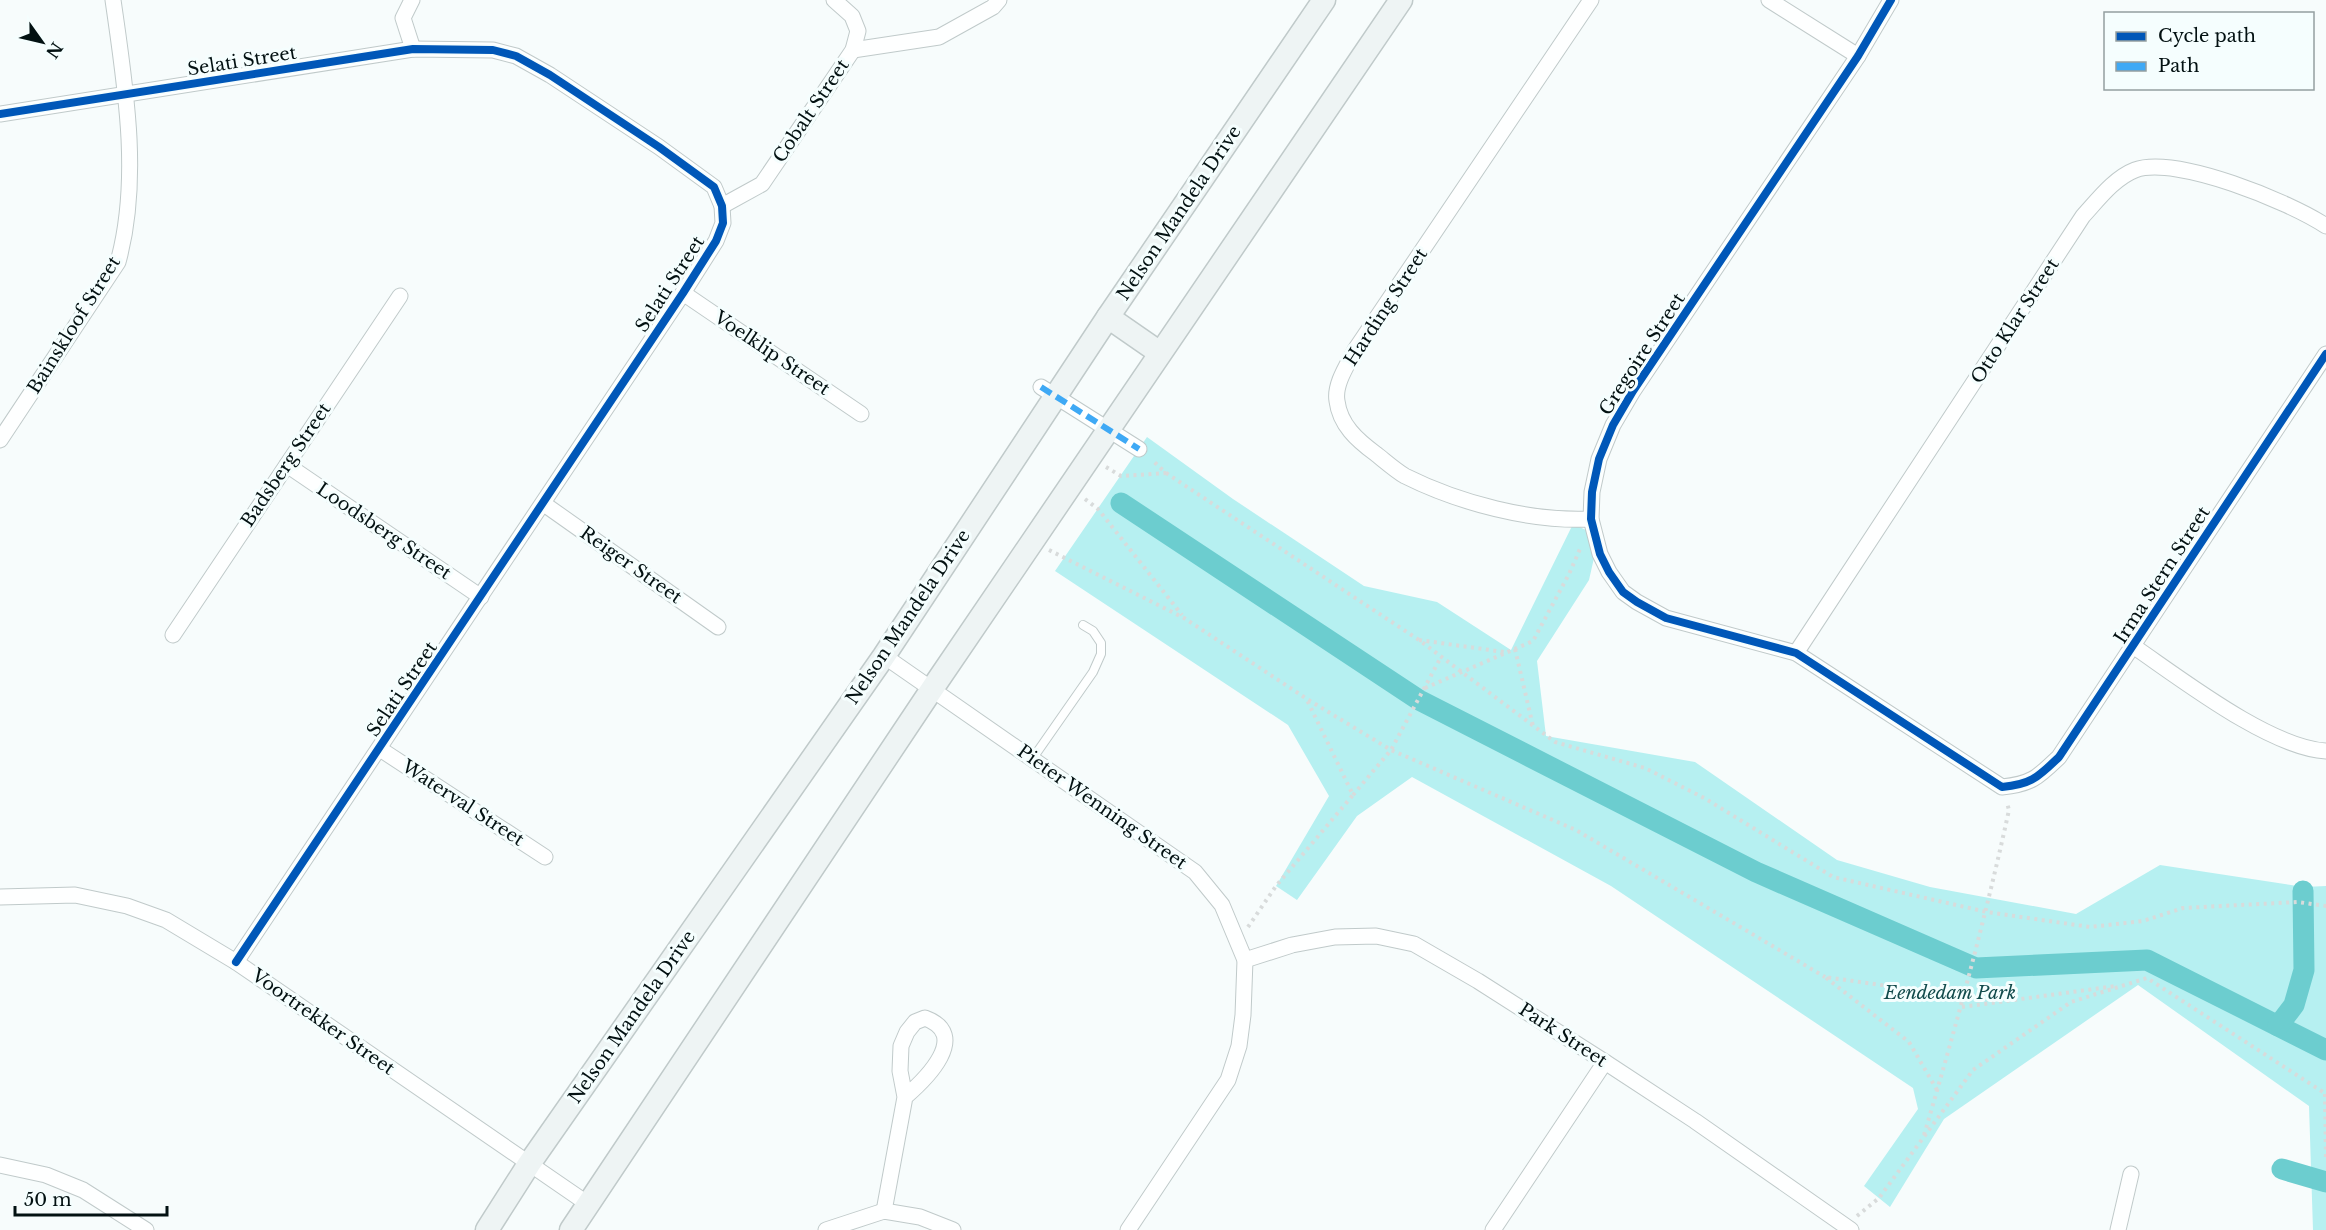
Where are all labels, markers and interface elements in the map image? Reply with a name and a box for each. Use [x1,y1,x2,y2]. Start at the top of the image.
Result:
north arrow [12,12,72,72]
legend [2104,12,2314,90]
text: Cycle path [2158,25,2256,47]
text: N [42,39,67,62]
street label: Selati Street [186,42,298,80]
street label: Cobalt Street [768,55,854,167]
text: Path [2158,55,2199,77]
street label: Nelson Mandela Drive [1112,121,1246,305]
street label: Selati Street [631,232,709,336]
street label: Harding Street [1340,244,1432,370]
street label: Bainskloof Street [23,252,125,398]
street label: Otto Klar Street [1966,254,2064,388]
street label: Gregoire Street [1594,289,1690,419]
street label: Voelklip Street [709,306,834,400]
street label: Badsberg Street [236,399,336,531]
street label: Loodsberg Street [313,478,456,584]
street label: Irma Stern Street [2109,502,2215,648]
street label: Reiger Street [576,522,686,608]
street label: Nelson Mandela Drive [841,525,975,709]
street label: Selati Street [362,637,442,741]
street label: Pieter Wenning Street [1013,740,1191,874]
street label: Waterval Street [397,755,528,851]
street label: Nelson Mandela Drive [564,926,700,1108]
street label: Voortrekker Street [246,964,399,1080]
park label: Eendedam Park [1883,982,2016,1004]
street label: Park Street [1515,998,1611,1072]
scale bar [15,1179,166,1217]
text: 50 m [24,1189,72,1211]

